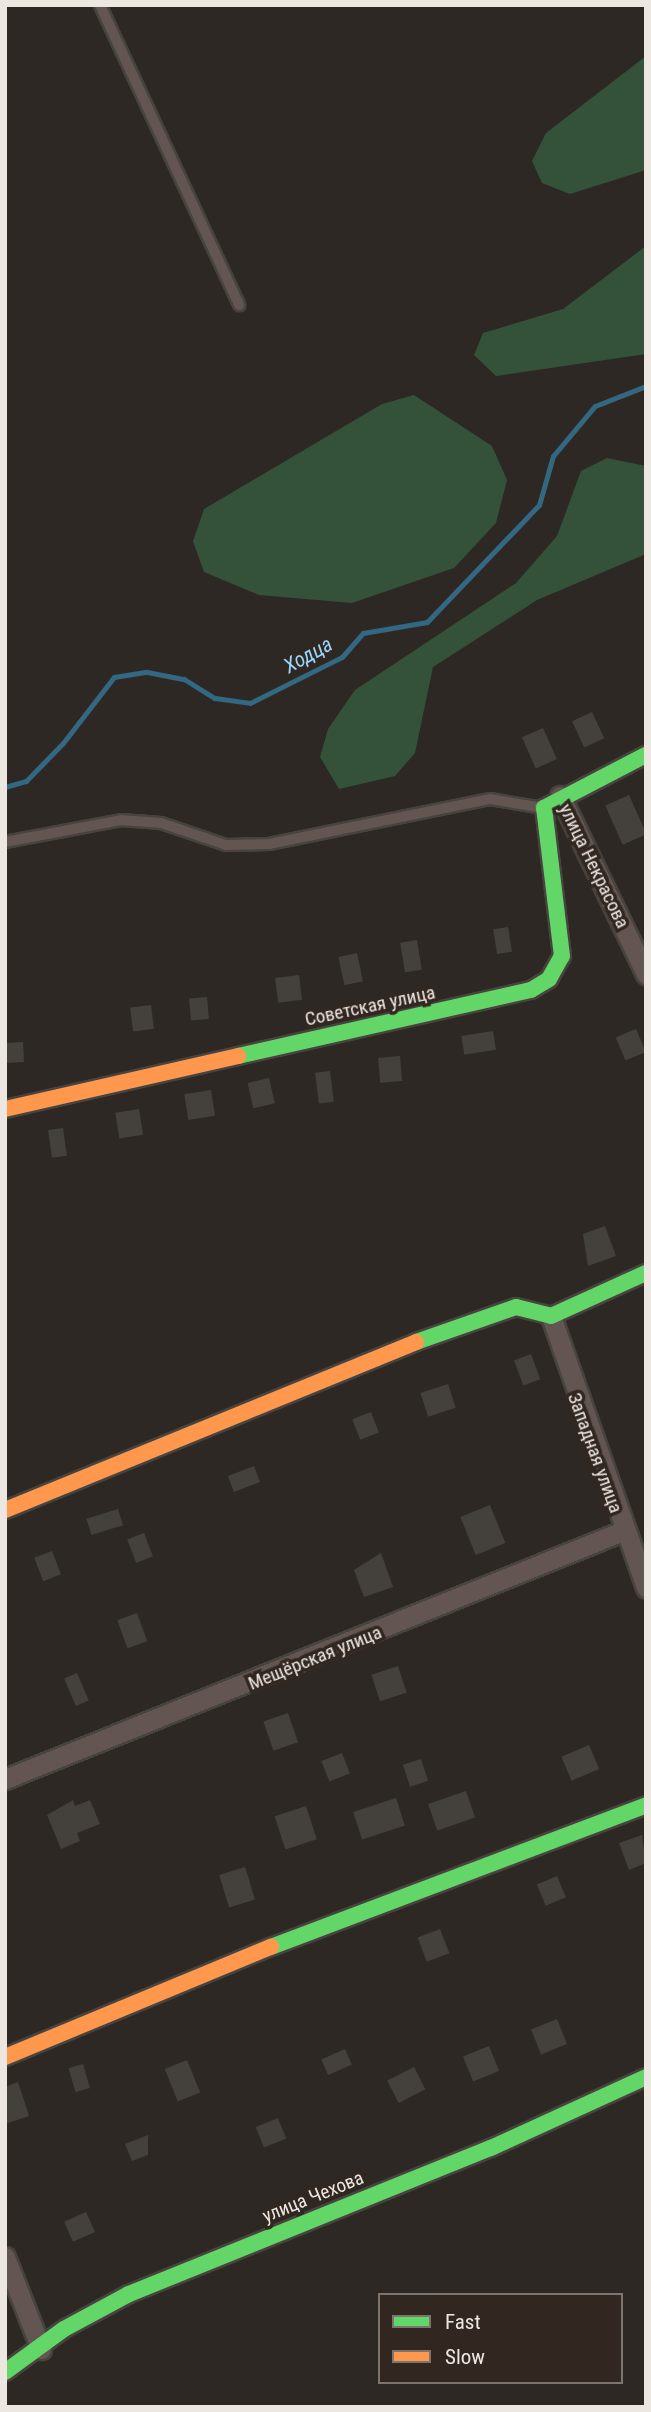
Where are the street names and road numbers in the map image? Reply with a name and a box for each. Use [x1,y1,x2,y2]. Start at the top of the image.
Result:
street label: улица Некрасова [554,800,634,932]
street label: Советская улица [303,981,437,1031]
street label: Западная улица [563,1390,627,1516]
street label: Мещёрская улица [245,1621,385,1695]
street label: улица Чехова [259,2166,367,2228]

